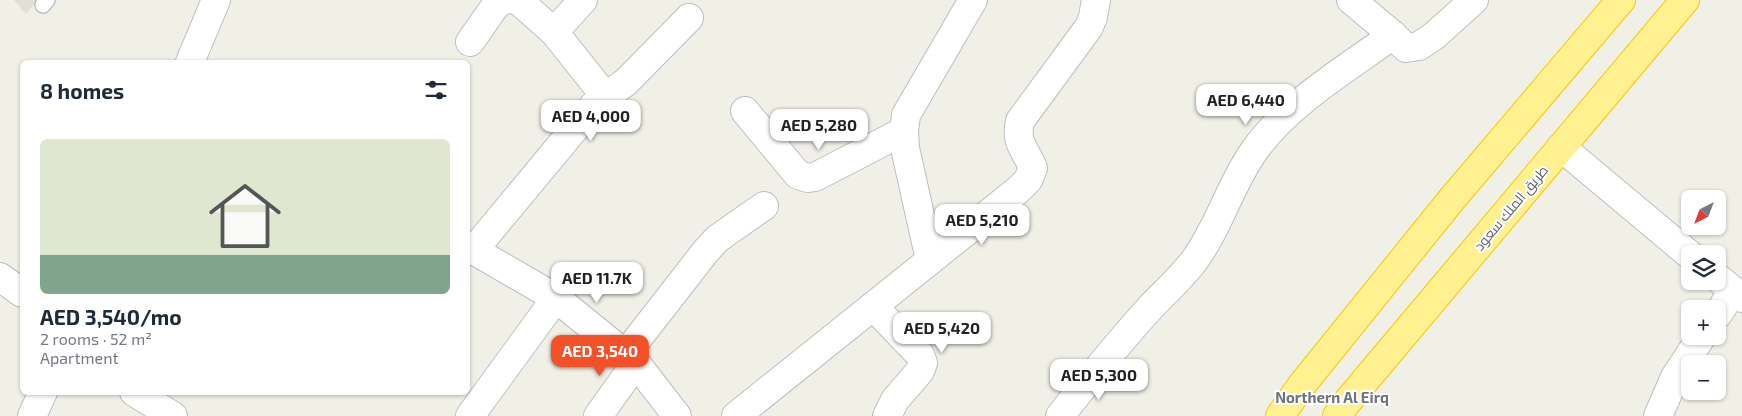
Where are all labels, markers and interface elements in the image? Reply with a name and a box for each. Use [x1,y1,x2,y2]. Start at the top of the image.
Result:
icon: filters [422,76,450,104]
text: 8 homes [40,78,124,103]
pin: AED 6,440 [1189,84,1303,126]
text: AED 6,440 [1207,90,1285,109]
pin: AED 4,000 [534,100,648,142]
text: AED 4,000 [552,106,630,125]
pin: AED 5,280 [762,108,876,151]
text: AED 5,280 [781,115,857,134]
street label: طريق الملك سعود [1470,161,1552,255]
icon: home [200,171,290,261]
north arrow [1681,190,1726,235]
map controls [1681,190,1726,400]
pin: AED 5,210 [925,204,1039,246]
text: AED 5,210 [945,210,1019,229]
button: layers [1681,245,1726,290]
pin: AED 11.7K [540,262,654,304]
text: AED 11.7K [562,268,632,287]
button: + [1681,300,1726,345]
text: AED 3,540/mo [40,304,182,329]
pin: AED 5,420 [885,312,999,354]
text: AED 5,420 [904,318,980,337]
text: 2 rooms · 52 m² [40,329,152,348]
pin: AED 3,540 [543,334,657,377]
text: AED 3,540 [562,341,638,360]
text: Apartment [40,348,119,367]
button: − [1681,355,1726,400]
pin: AED 5,300 [1042,358,1156,401]
text: AED 5,300 [1061,365,1137,384]
district label: Northern Al Eirq [1275,388,1389,406]

